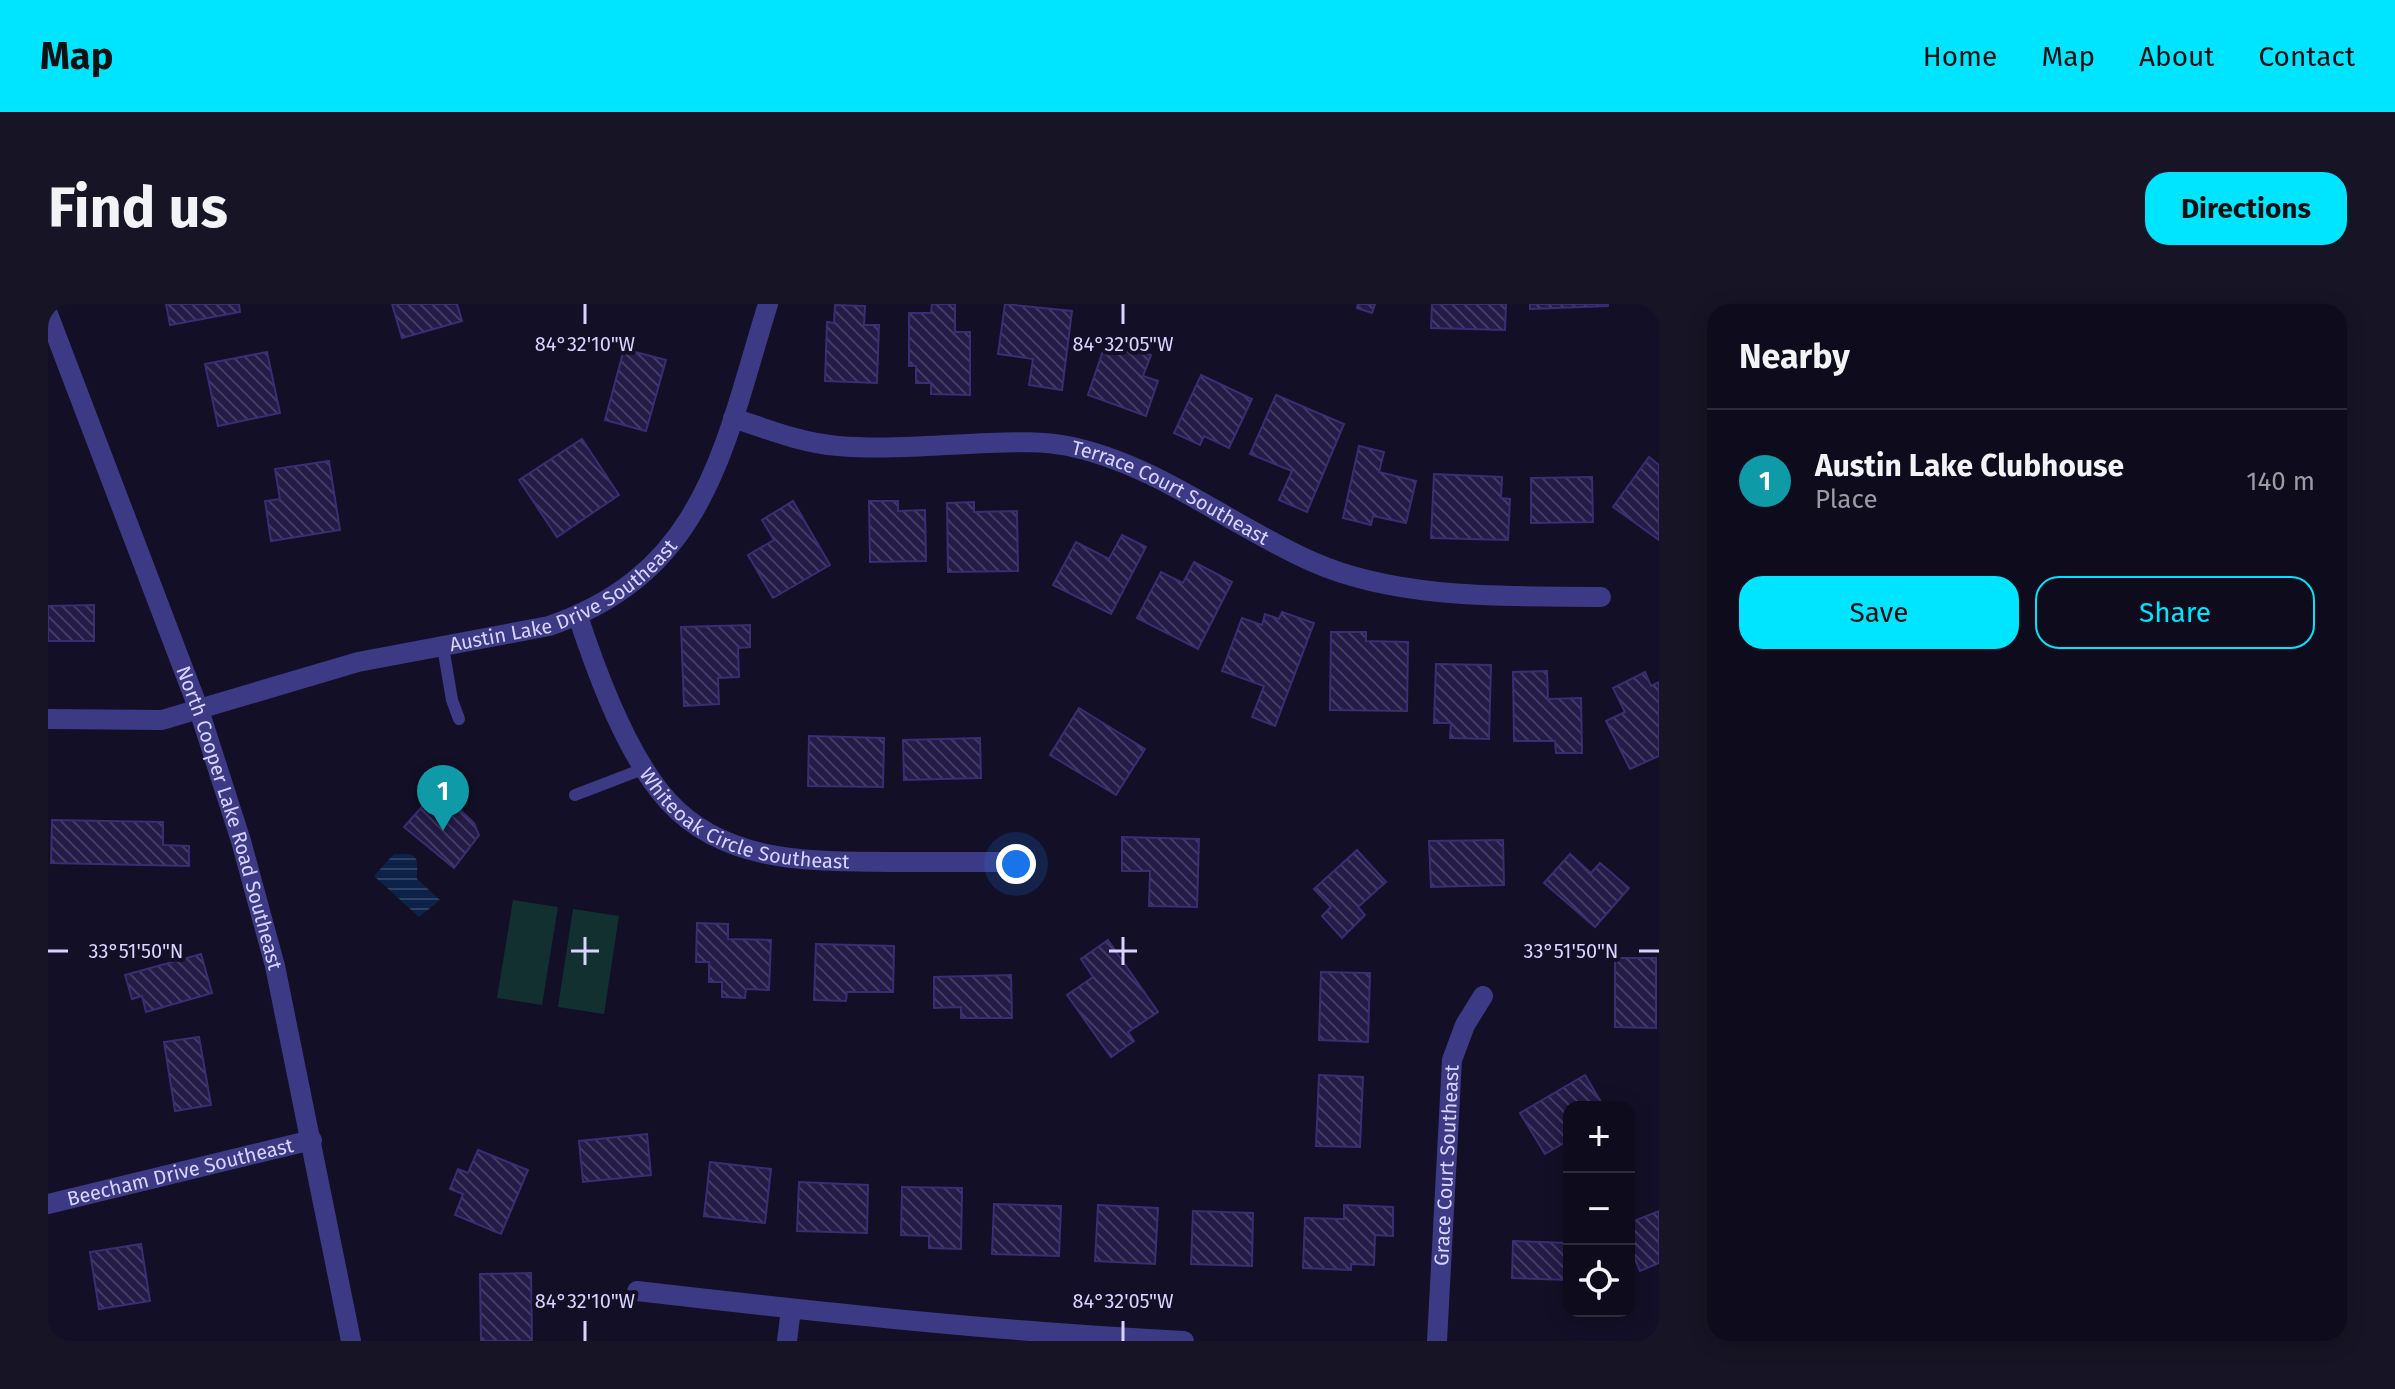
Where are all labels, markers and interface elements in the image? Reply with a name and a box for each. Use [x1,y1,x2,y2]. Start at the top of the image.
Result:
text: Map [40,33,113,79]
text: Home [1923,40,1997,73]
text: Map [2041,40,2095,73]
text: About [2139,40,2214,73]
text: Contact [2258,40,2355,73]
button: Directions [2145,172,2347,245]
text: Find us [48,175,228,242]
text: 84°32'10"W [535,332,636,356]
text: 84°32'05"W [1072,332,1174,356]
text: Nearby [1739,336,1850,377]
street label: Terrace Court Southeast [1069,435,1274,550]
text: Austin Lake Clubhouse [1815,448,2124,484]
text: 1 [1759,466,1771,497]
text: 140 m [2246,466,2315,497]
text: Place [1815,484,1878,515]
street label: Austin Lake Drive Southeast [447,534,683,657]
button: Save [1739,576,2019,649]
button: Share [2035,576,2315,649]
street label: North Cooper Lake Road Southeast [171,662,288,973]
street label: Whiteoak Circle Southeast [635,763,851,874]
pin: 1 [417,765,469,831]
your location [996,844,1036,884]
text: 33°51'50"N [88,939,184,963]
text: 33°51'50"N [1523,939,1619,963]
street label: Grace Court Southeast [1429,1063,1464,1267]
map controls [1563,1101,1635,1317]
button: + [1563,1101,1635,1173]
street label: Beecham Drive Southeast [65,1133,297,1211]
button: − [1563,1173,1635,1245]
button: locate [1563,1245,1635,1317]
text: 84°32'10"W [535,1289,636,1313]
text: 84°32'05"W [1072,1289,1174,1313]

